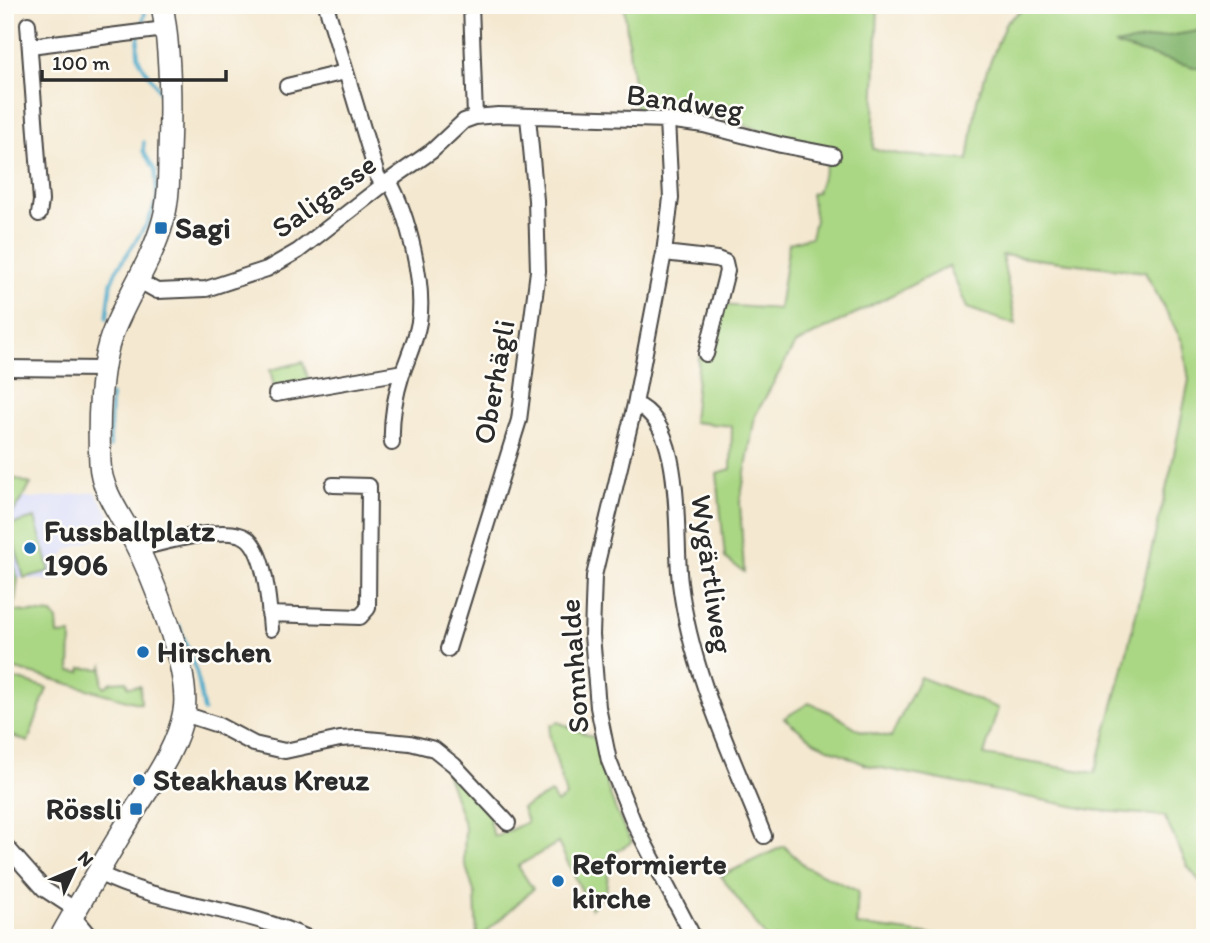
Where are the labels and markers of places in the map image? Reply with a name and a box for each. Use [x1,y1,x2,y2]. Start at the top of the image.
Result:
place label: Sagi [175,209,231,246]
marker: Sagi [153,220,169,236]
place label: Fussballplatz 1906 [44,512,216,583]
marker: Fussballplatz 1906 [22,540,38,556]
place label: Hirschen [157,633,272,670]
marker: Hirschen [135,644,151,660]
place label: Steakhaus Kreuz [153,761,370,798]
marker: Steakhaus Kreuz [131,772,147,788]
place label: Rössli [46,790,122,827]
marker: Rössli [128,801,144,817]
place label: Reformierte kirche [572,845,727,916]
marker: Reformierte kirche [550,873,566,889]

